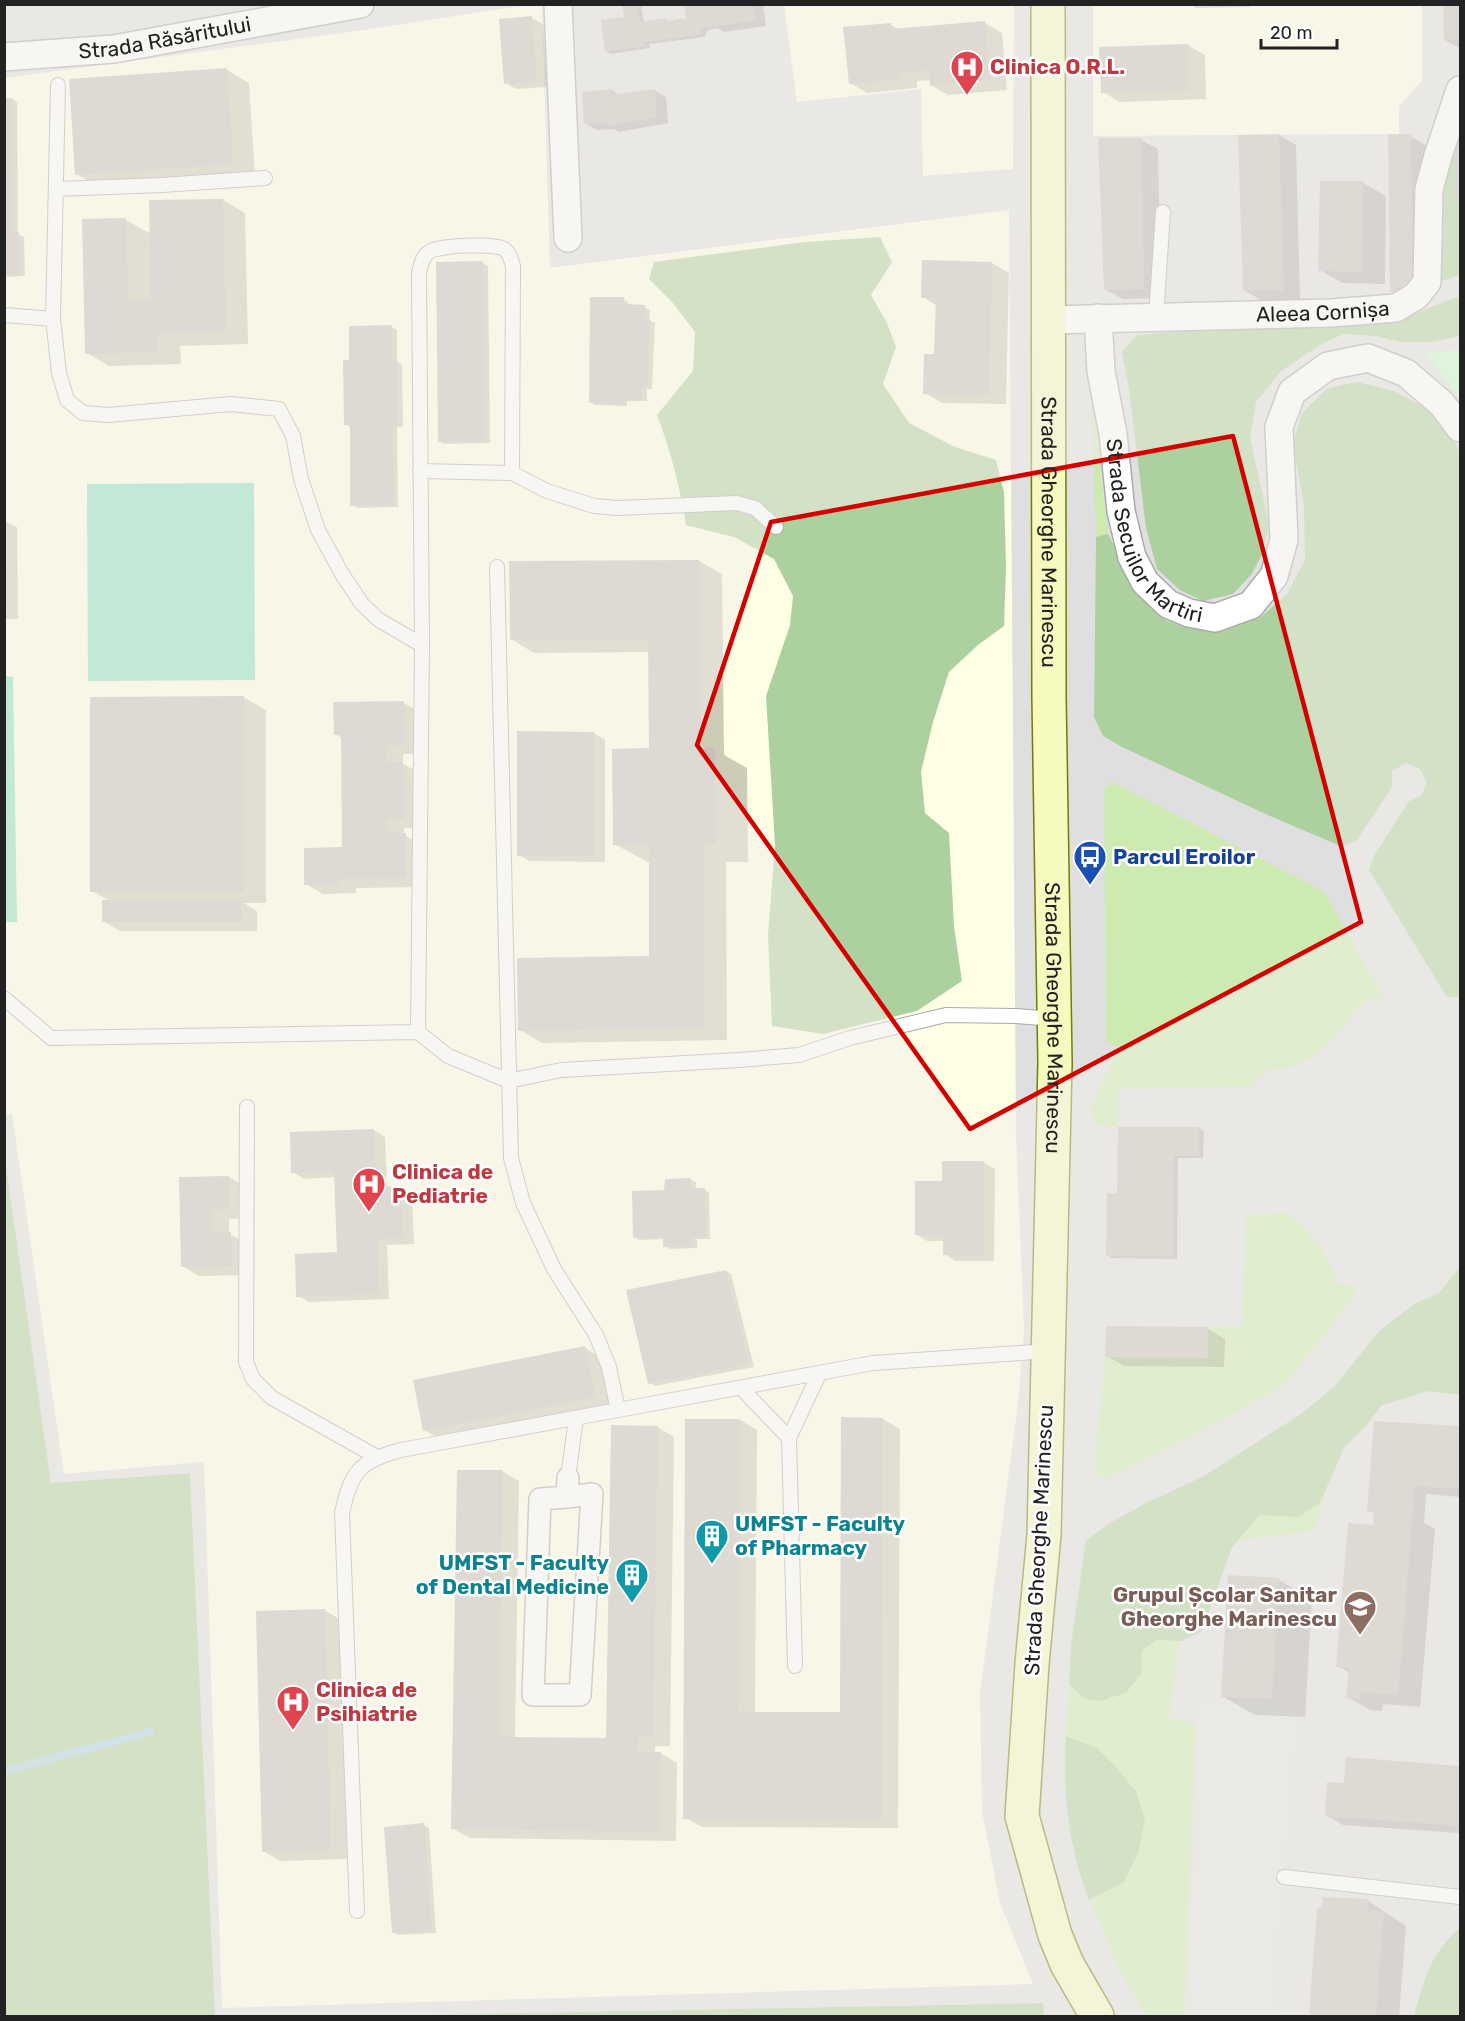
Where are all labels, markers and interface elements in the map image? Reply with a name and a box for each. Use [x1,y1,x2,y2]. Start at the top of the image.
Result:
street label: Strada Răsăritului [78,11,253,64]
scale bar [1261,12,1338,50]
text: 20 m [1270,22,1312,44]
hospital icon: Clinica O.R.L. [949,49,985,96]
place label: Clinica O.R.L. [990,54,1125,79]
street label: Aleea Cornișa [1256,296,1390,327]
street label: Strada Gheorghe Marinescu [1037,396,1062,668]
street label: Strada Secuilor Martiri [1102,437,1205,627]
bus stop icon: Parcul Eroilor [1072,839,1108,886]
place label: Parcul Eroilor [1113,844,1256,869]
street label: Strada Gheorghe Marinescu [1040,882,1068,1154]
place label: Clinica de Pediatrie [392,1159,493,1208]
hospital icon: Clinica de Pediatrie [351,1166,387,1213]
street label: Strada Gheorghe Marinescu [1019,1404,1058,1676]
place label: UMFST - Faculty of Pharmacy [735,1511,906,1560]
building icon: UMFST - Faculty of Pharmacy [694,1518,730,1565]
place label: UMFST - Faculty of Dental Medicine [416,1550,609,1599]
building icon: UMFST - Faculty of Dental Medicine [614,1557,650,1604]
place label: Grupul Școlar Sanitar Gheorghe Marinescu [1113,1582,1337,1631]
school or university icon: Grupul Școlar Sanitar Gheorghe Marinescu [1342,1589,1378,1636]
place label: Clinica de Psihiatrie [316,1677,418,1726]
hospital icon: Clinica de Psihiatrie [275,1684,311,1731]

